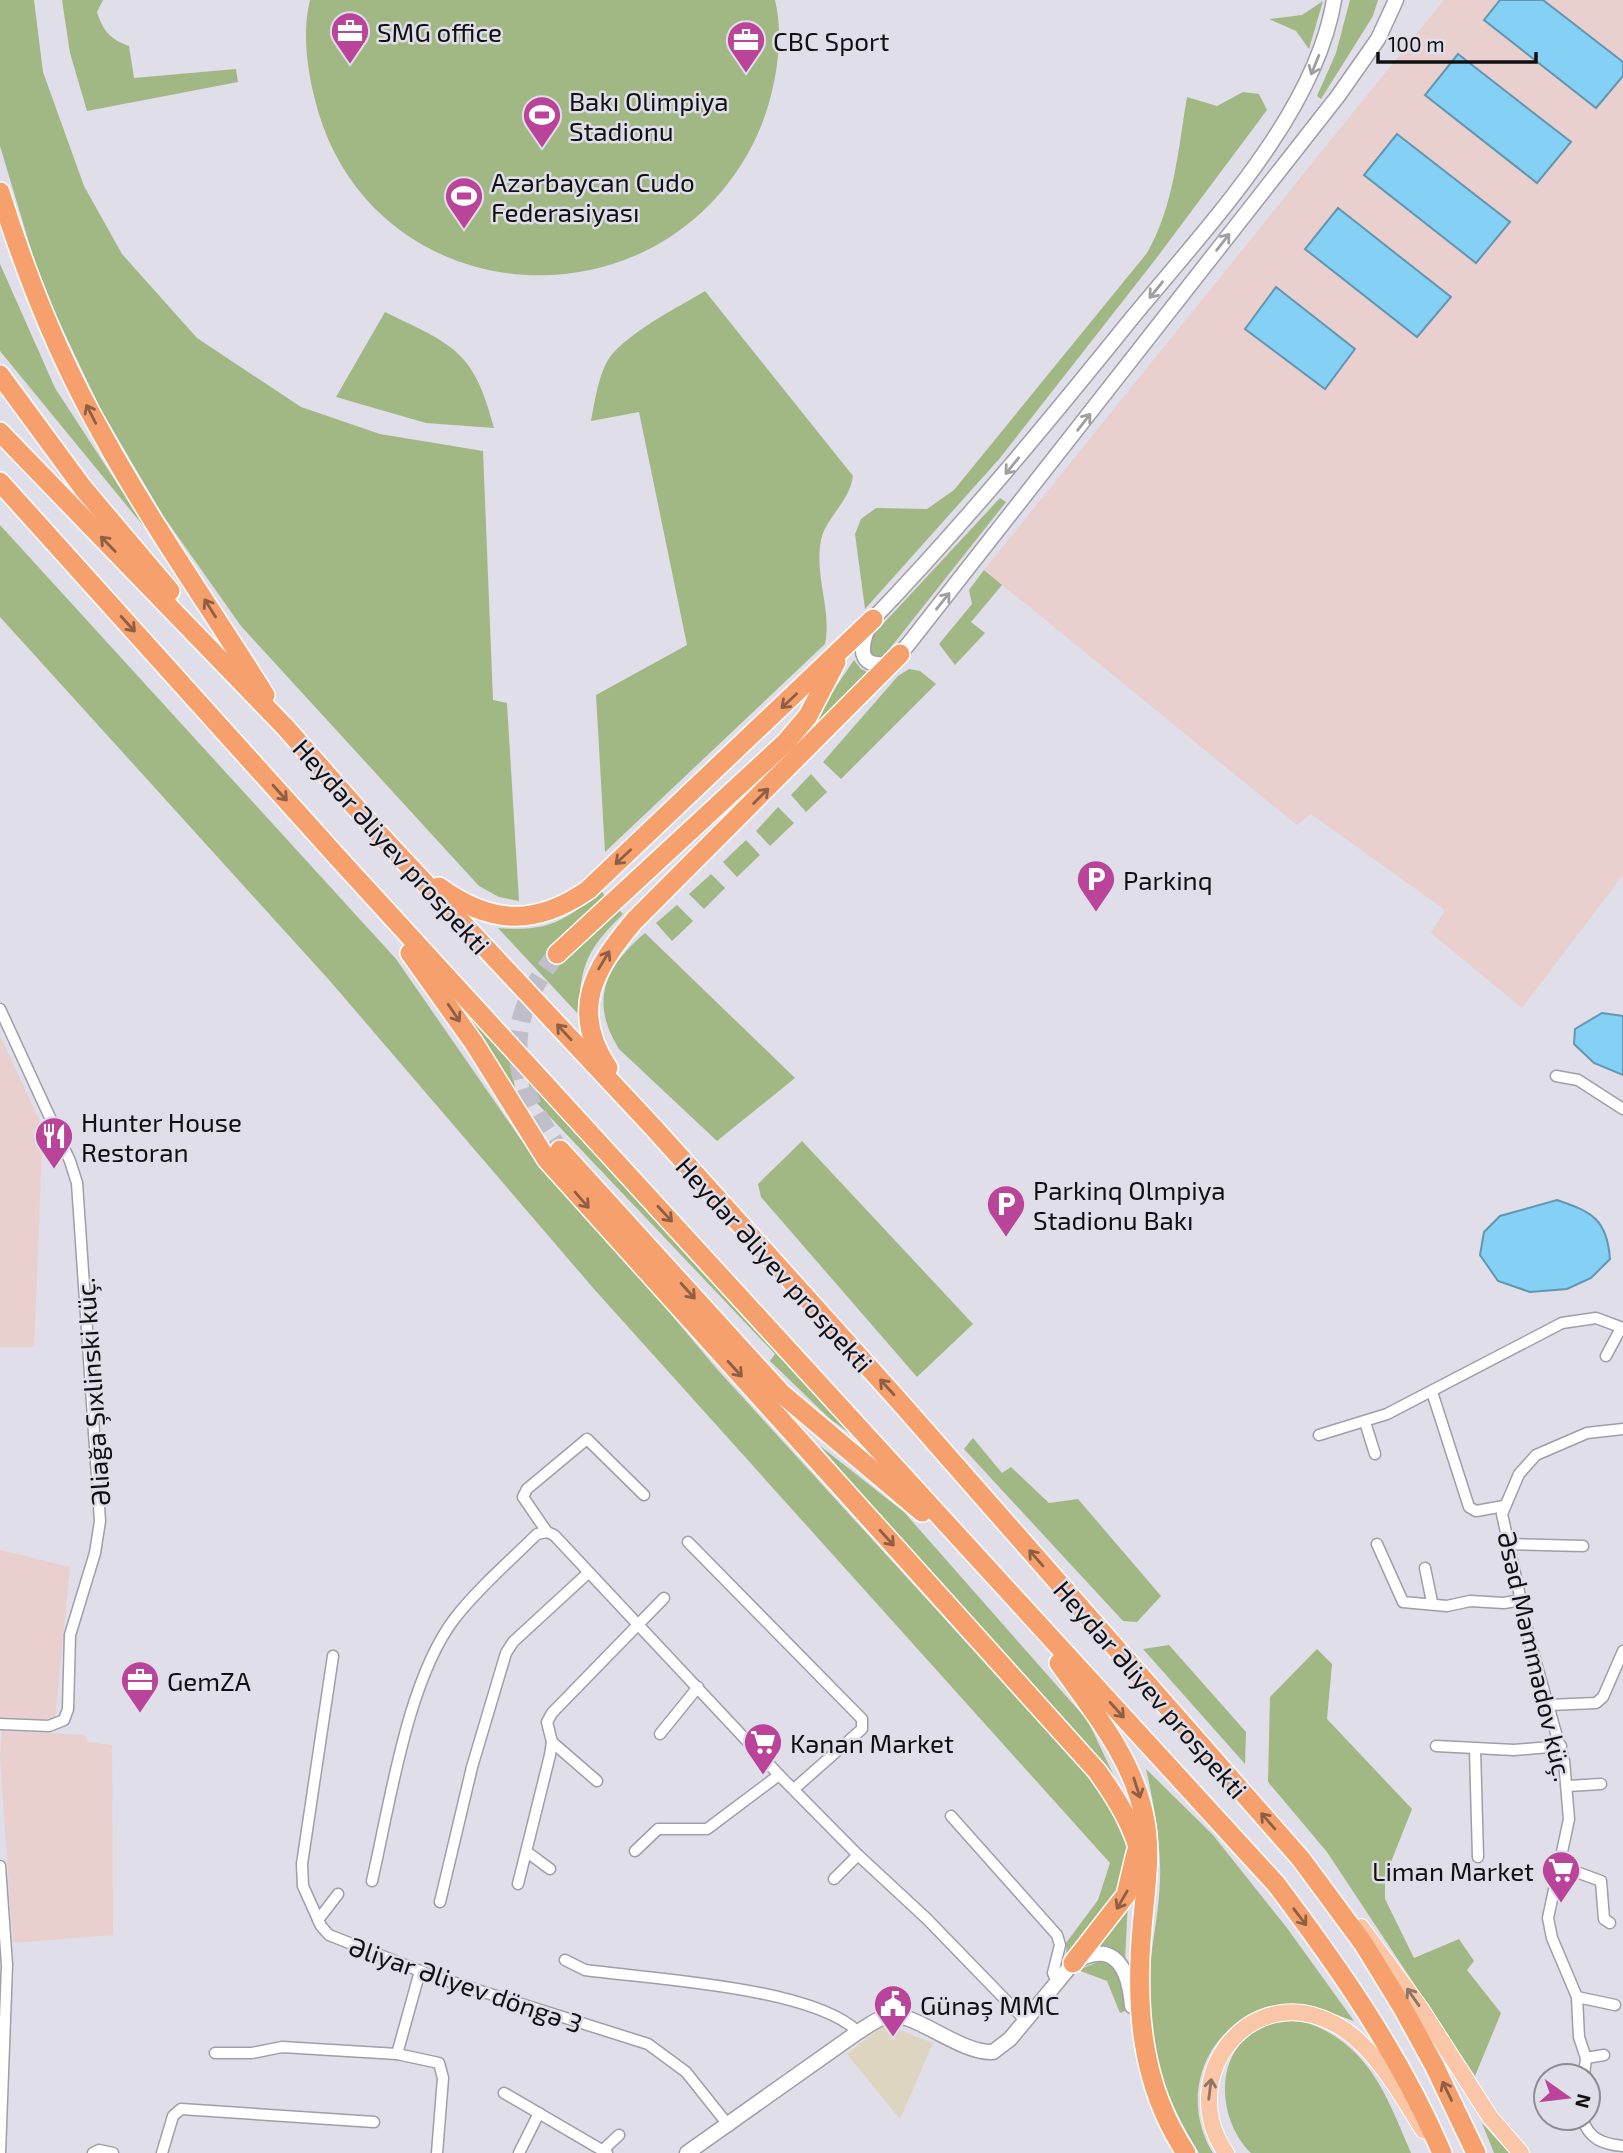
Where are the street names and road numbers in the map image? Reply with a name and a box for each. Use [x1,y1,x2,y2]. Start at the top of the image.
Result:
street label: Heydər Əliyev prospekti [287,732,497,960]
street label: Heydər Əliyev prospekti [670,1150,880,1378]
street label: Əliağa Şıxlinski küç. [69,1277,117,1507]
street label: Əsəd Məmmədov küç. [1490,1528,1580,1785]
street label: Heydər Əliyev prospekti [1048,1574,1254,1804]
street label: Əliyar Əliyev döngə 3 [345,1929,587,2039]

